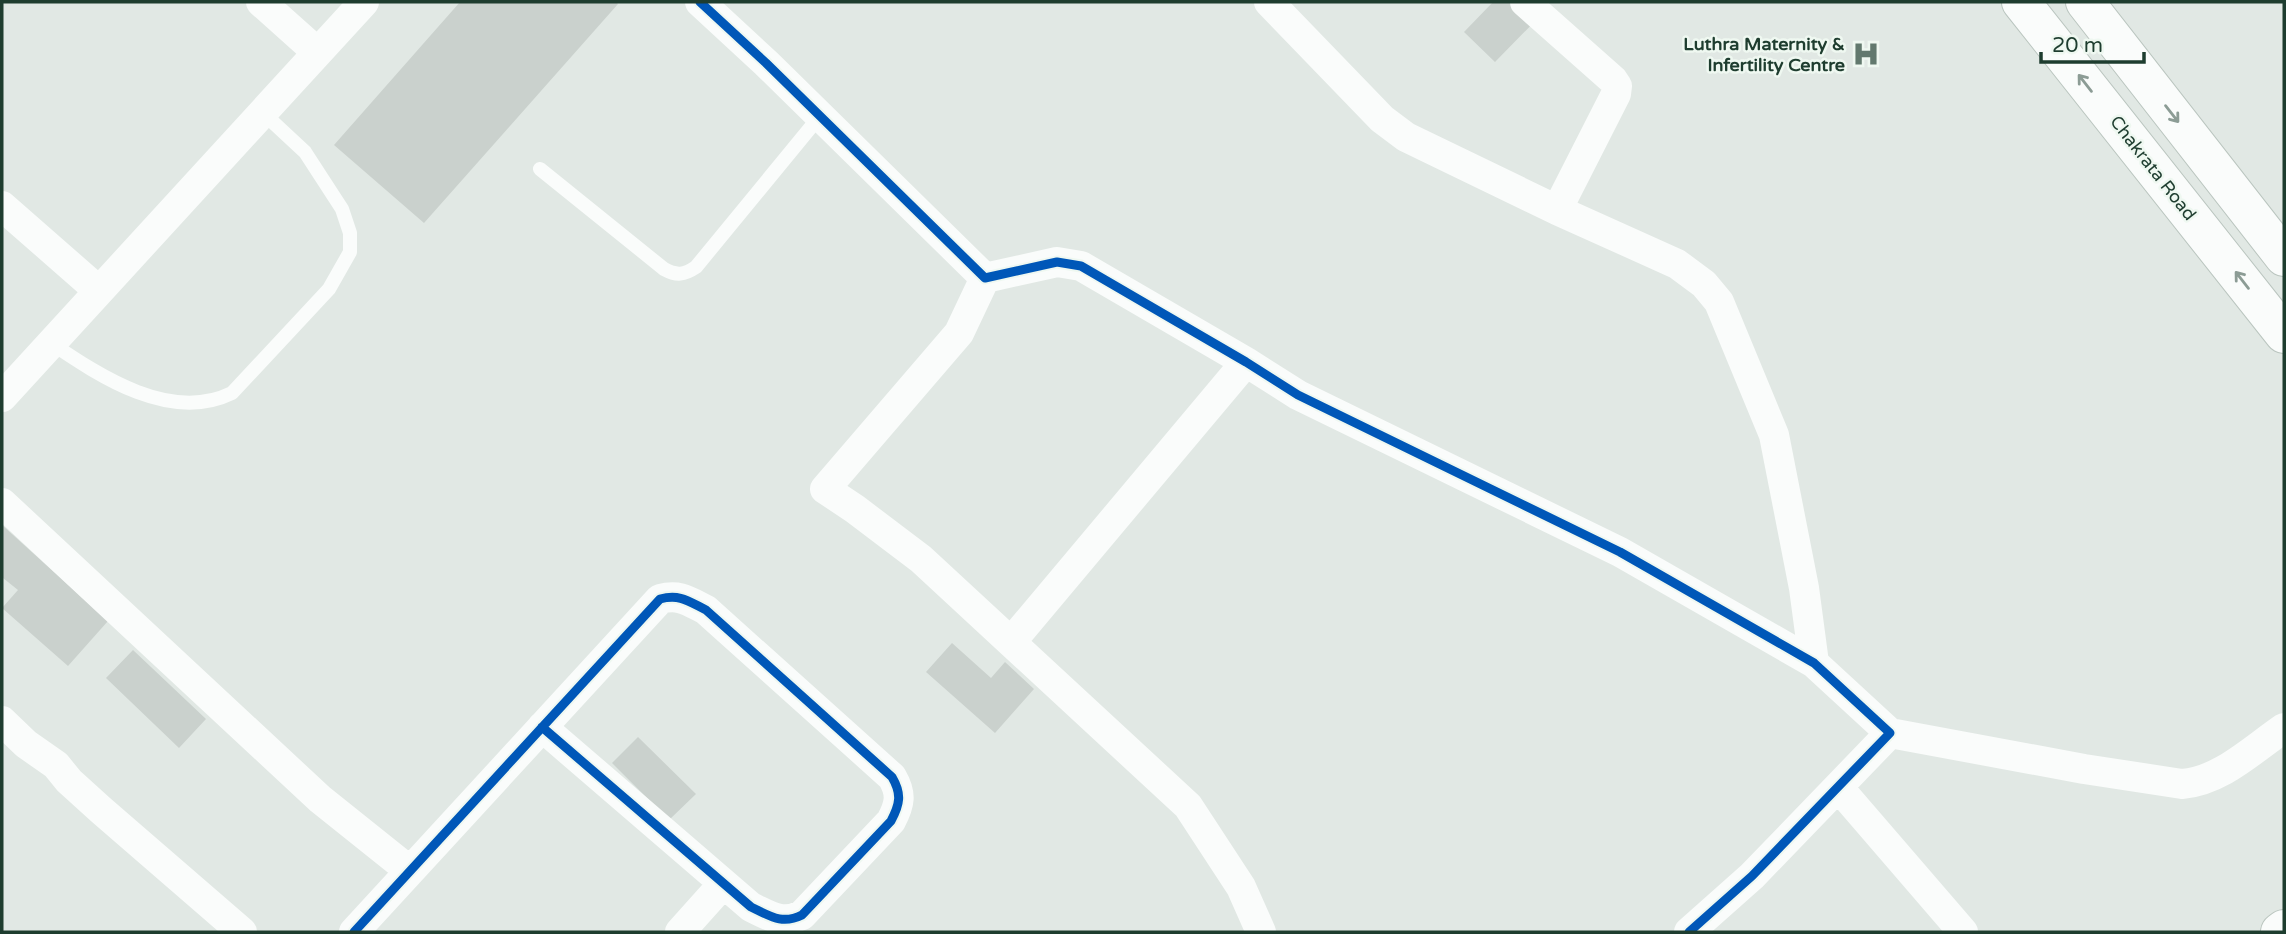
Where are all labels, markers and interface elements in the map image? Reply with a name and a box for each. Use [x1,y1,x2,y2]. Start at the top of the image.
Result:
scale bar [2041,21,2144,65]
place label: Luthra Maternity & Infertility Centre [1683,33,1845,76]
text: 20 m [2052,33,2103,58]
hospital icon: Luthra Maternity & Infertility Centre [1851,39,1881,69]
one-way arrow [2078,74,2093,92]
one-way arrow [2165,104,2180,122]
street label: Chakrata Road [2105,111,2201,225]
one-way arrow [2234,272,2249,290]

